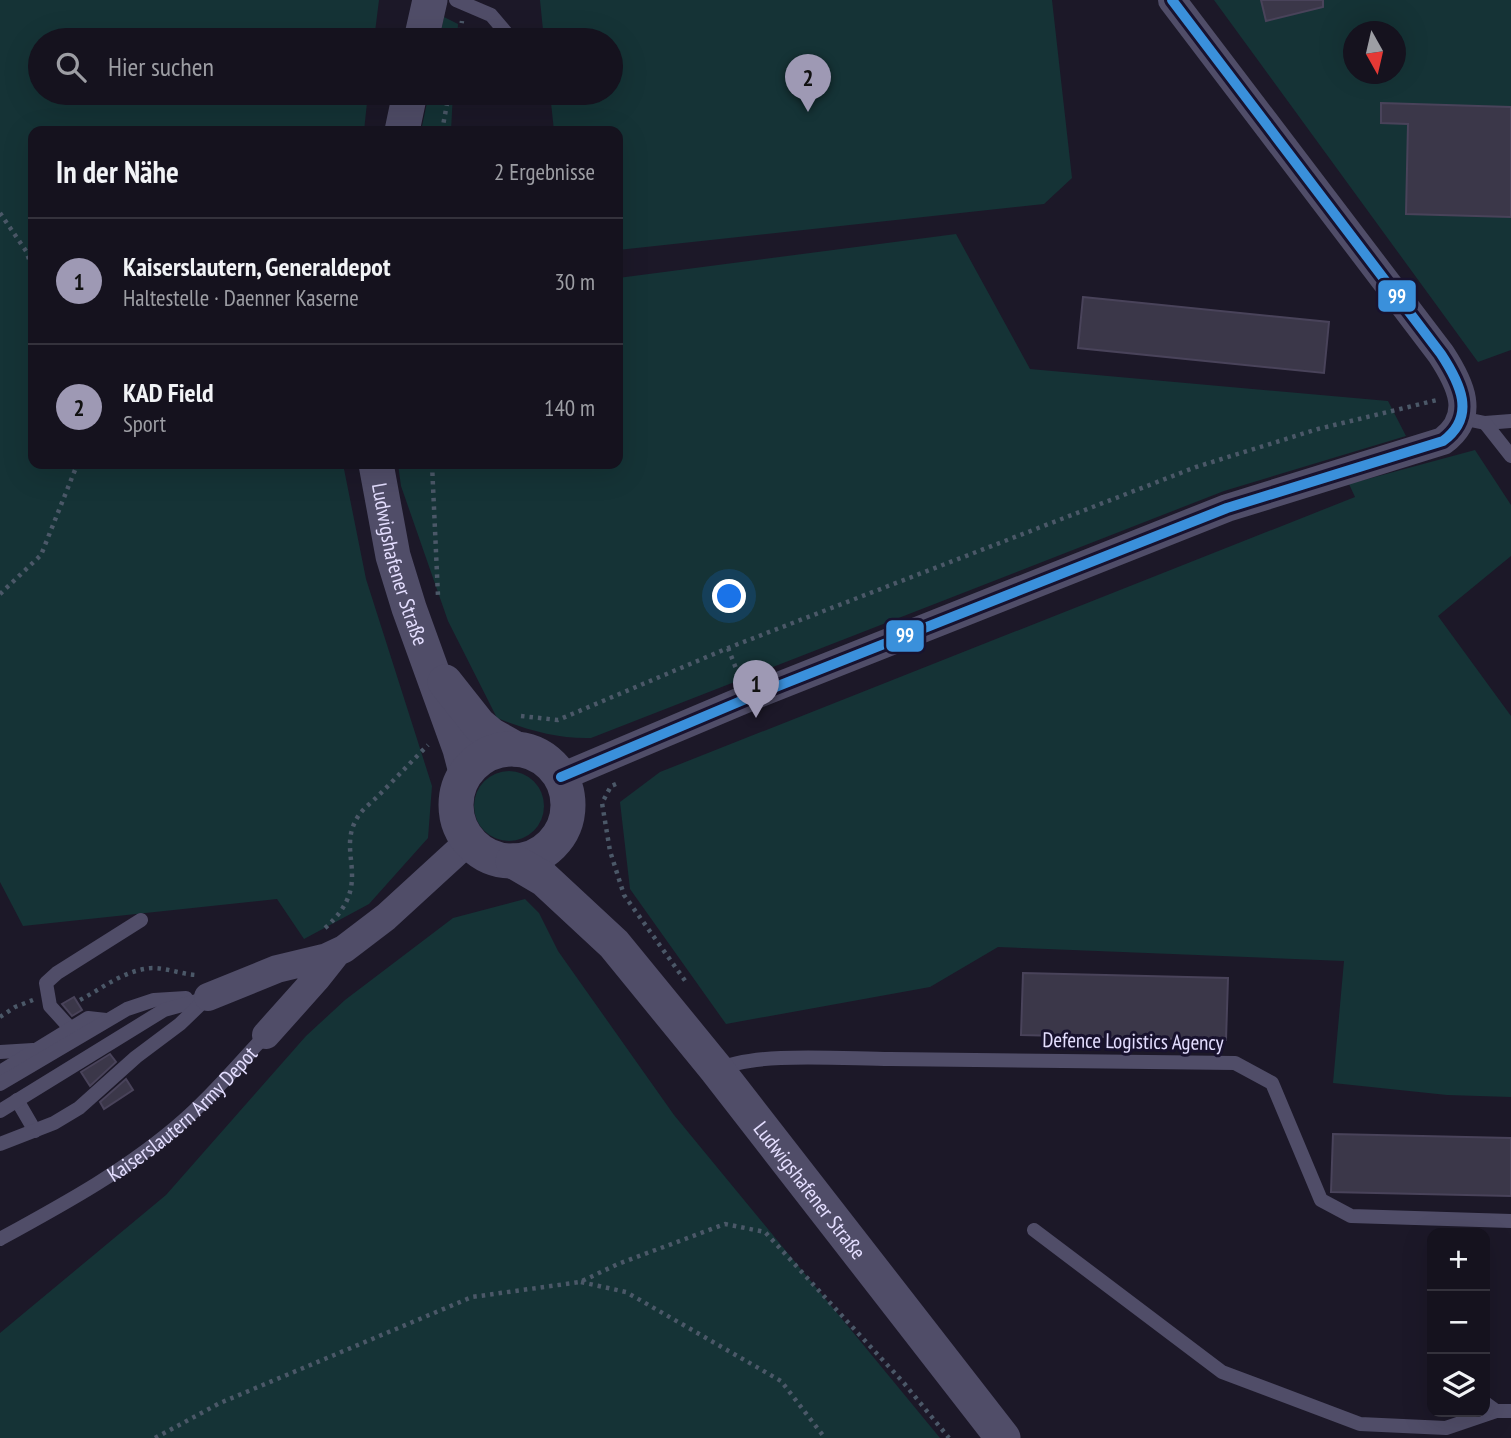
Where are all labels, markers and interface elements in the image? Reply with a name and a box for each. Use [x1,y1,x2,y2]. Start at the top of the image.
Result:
north arrow [1343,21,1406,84]
search box [28,28,623,105]
icon: search [52,48,90,86]
text: Hier suchen [108,50,214,83]
pin: 2 [785,54,831,112]
text: In der Nähe [56,152,179,191]
text: 2 Ergebnisse [494,157,595,186]
text: Kaiserslautern, Generaldepot [123,250,390,283]
text: 1 [74,267,85,296]
text: 30 m [554,267,595,296]
line badge: 99 [1377,279,1417,313]
text: Haltestelle · Daenner Kaserne [123,283,359,312]
text: 99 [1388,284,1406,308]
text: KAD Field [123,376,214,409]
text: 2 [74,393,85,422]
text: 140 m [544,393,595,422]
text: Sport [123,409,166,438]
street label: Ludwigshafener Straße [366,481,435,649]
your location [712,579,746,613]
line badge: 99 [885,619,925,653]
text: 99 [896,623,914,647]
pin: 1 [733,660,779,718]
street label: Defence Logistics Agency [1042,1026,1224,1056]
street label: Kaiserslautern Army Depot [102,1040,263,1187]
street label: Ludwigshafener Straße [748,1116,872,1264]
map controls [1427,1228,1490,1417]
button: + [1427,1228,1490,1291]
button: − [1427,1291,1490,1354]
button: layers [1427,1354,1490,1417]

